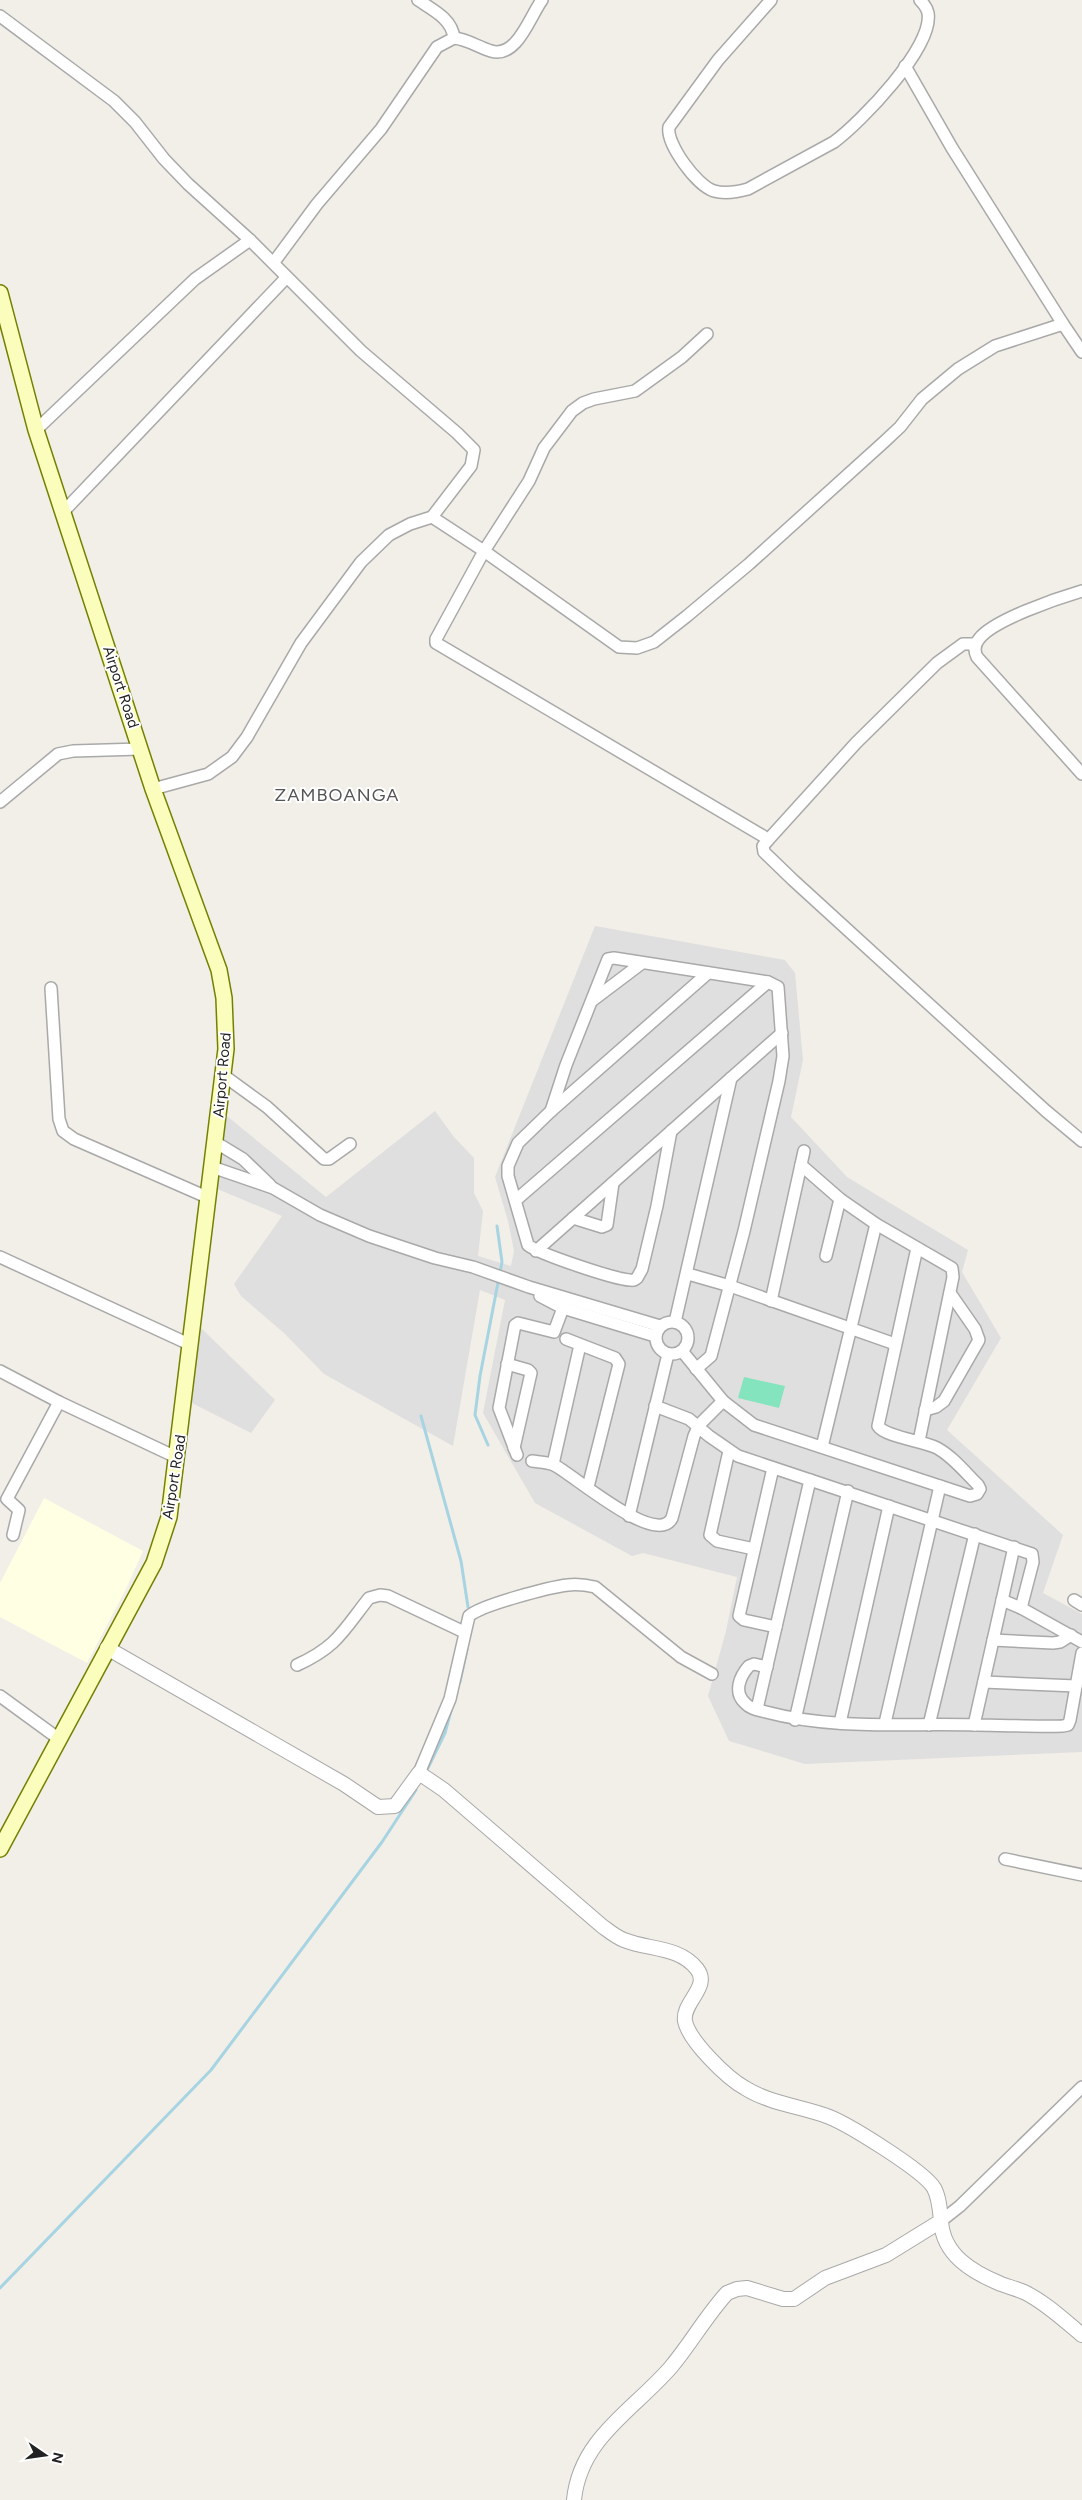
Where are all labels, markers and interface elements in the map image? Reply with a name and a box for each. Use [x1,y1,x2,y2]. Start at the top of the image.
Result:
street label: Airport Road [99,644,143,730]
district label: ZAMBOANGA [275,784,399,806]
street label: Airport Road [209,1032,235,1118]
street label: Airport Road [158,1433,190,1521]
north arrow [20,2430,70,2480]
text: N [48,2451,67,2465]

